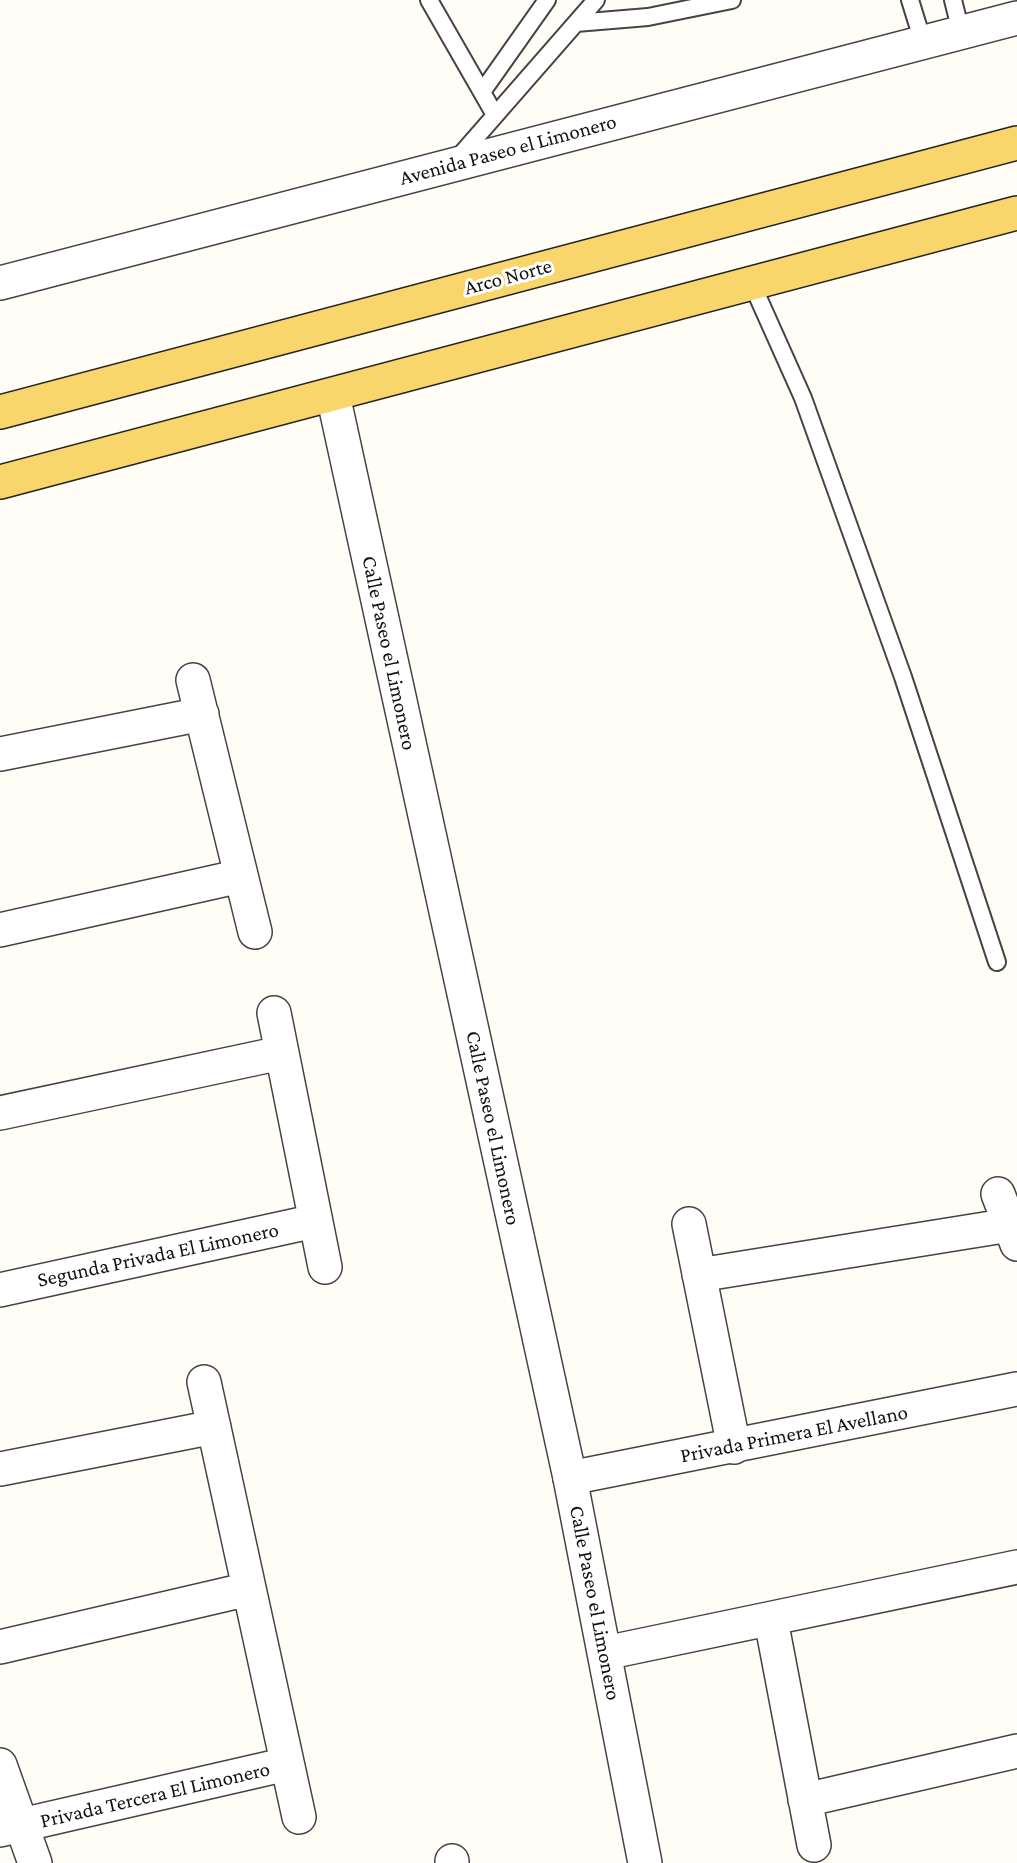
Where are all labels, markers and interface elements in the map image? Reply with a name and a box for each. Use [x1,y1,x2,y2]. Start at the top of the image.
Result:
street label: Avenida Paseo el Limonero [397,109,619,191]
street label: Arco Norte [462,253,554,301]
street label: Calle Paseo el Limonero [356,554,422,752]
street label: Calle Paseo el Limonero [460,1029,526,1227]
street label: Segunda Privada El Limonero [35,1217,281,1293]
street label: Privada Primera El Avellano [678,1400,910,1468]
street label: Calle Paseo el Limonero [564,1503,626,1703]
street label: Privada Tercera El Limonero [38,1756,272,1834]

